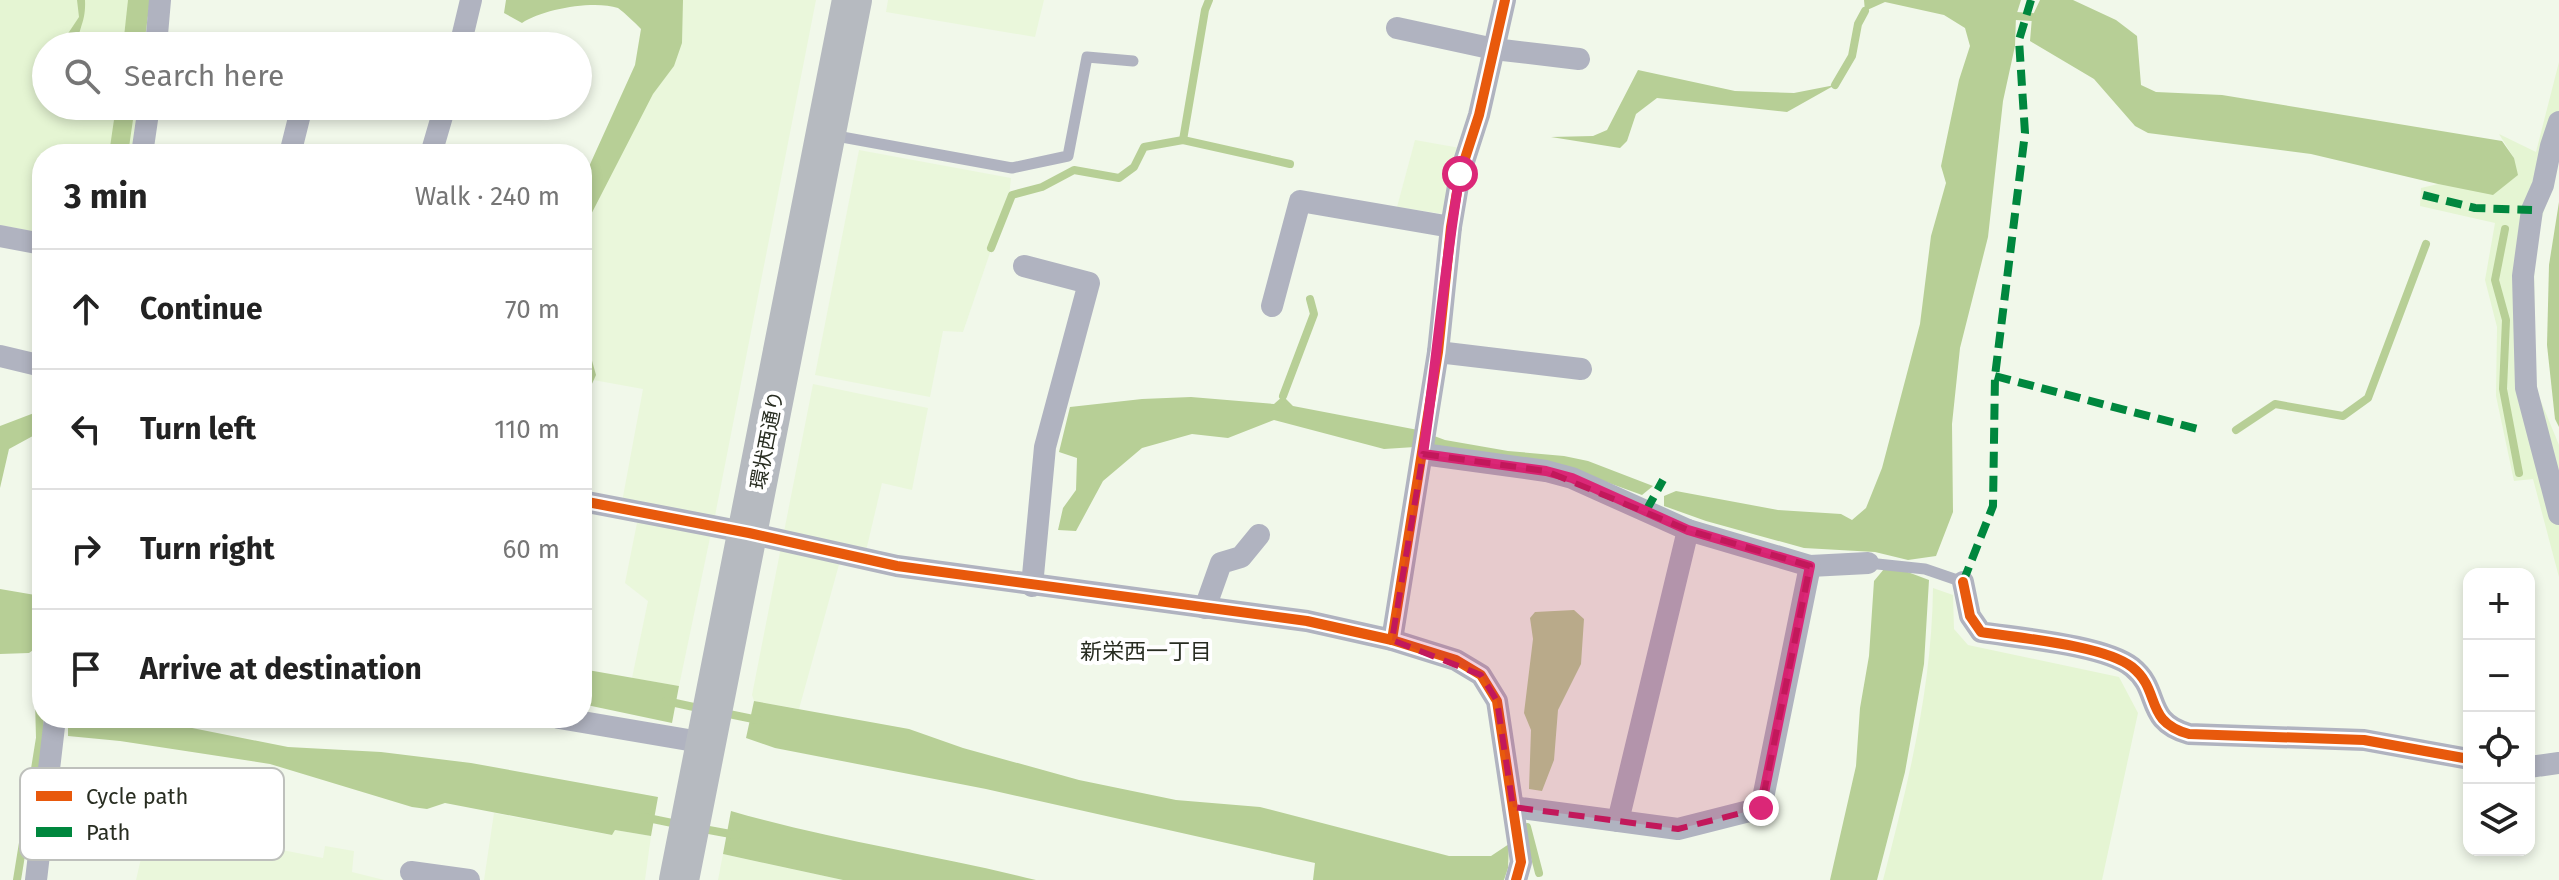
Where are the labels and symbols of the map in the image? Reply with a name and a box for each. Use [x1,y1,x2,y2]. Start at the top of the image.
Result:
route start [1442,156,1478,192]
street label: 環状西通り [746,389,788,491]
district label: 新栄西一丁目 [1080,638,1212,665]
legend [20,768,284,860]
text: Cycle path [86,783,188,810]
route end [1743,790,1779,826]
text: Path [86,819,130,846]

